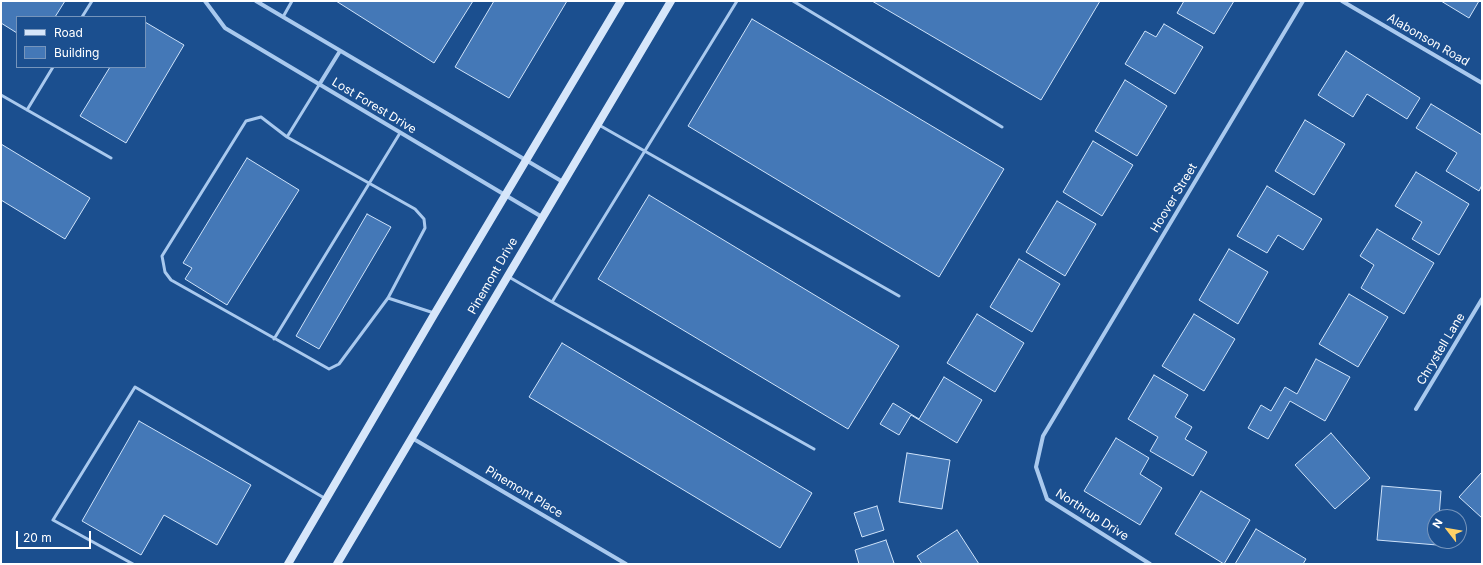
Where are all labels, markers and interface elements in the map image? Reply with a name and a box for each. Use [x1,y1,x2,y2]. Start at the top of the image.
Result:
street label: Alabonson Road [1384,11,1472,69]
legend [16,16,146,68]
text: Road [54,25,83,40]
text: Building [54,45,99,60]
street label: Lost Forest Drive [329,75,419,137]
street label: Hoover Street [1148,161,1200,235]
street label: Pinemont Drive [465,235,521,317]
street label: Chrystell Lane [1414,310,1468,388]
street label: Pinemont Place [483,463,565,521]
street label: Northrup Drive [1053,486,1131,544]
north arrow [1427,509,1467,549]
text: N [1429,516,1446,531]
scale bar [18,523,93,549]
text: 20 m [23,530,52,545]

